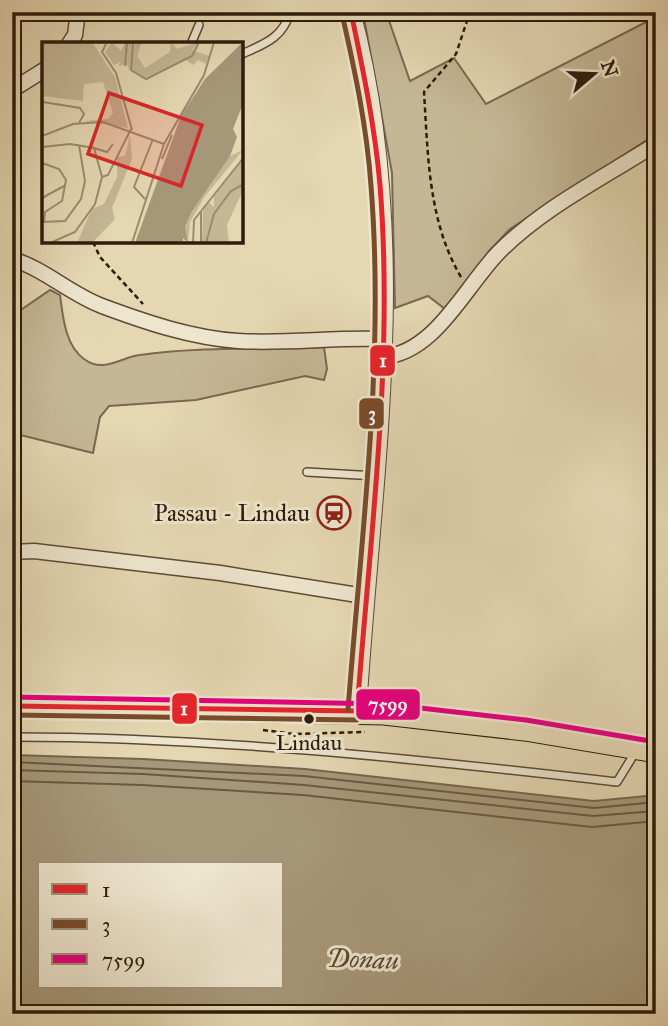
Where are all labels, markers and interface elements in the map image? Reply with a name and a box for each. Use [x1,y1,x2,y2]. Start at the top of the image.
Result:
north arrow [560,38,630,108]
inset map [42,42,243,243]
text: N [596,57,623,80]
line badge: 1 [369,344,396,377]
text: 1 [379,349,387,372]
line badge: 3 [358,397,385,430]
text: 3 [368,402,376,426]
station icon: Passau - Lindau [315,494,353,532]
place label: Passau - Lindau [154,498,310,528]
line badge: 7599 [355,688,421,721]
line badge: 1 [171,692,198,725]
text: 7599 [368,693,408,717]
text: 1 [180,697,188,720]
marker: Lindau [302,712,316,726]
place label: Lindau [276,729,342,756]
legend [38,862,284,988]
text: 1 [102,877,110,903]
text: 3 [102,912,110,938]
water label: Donau [327,942,399,976]
text: 7599 [102,947,146,973]

